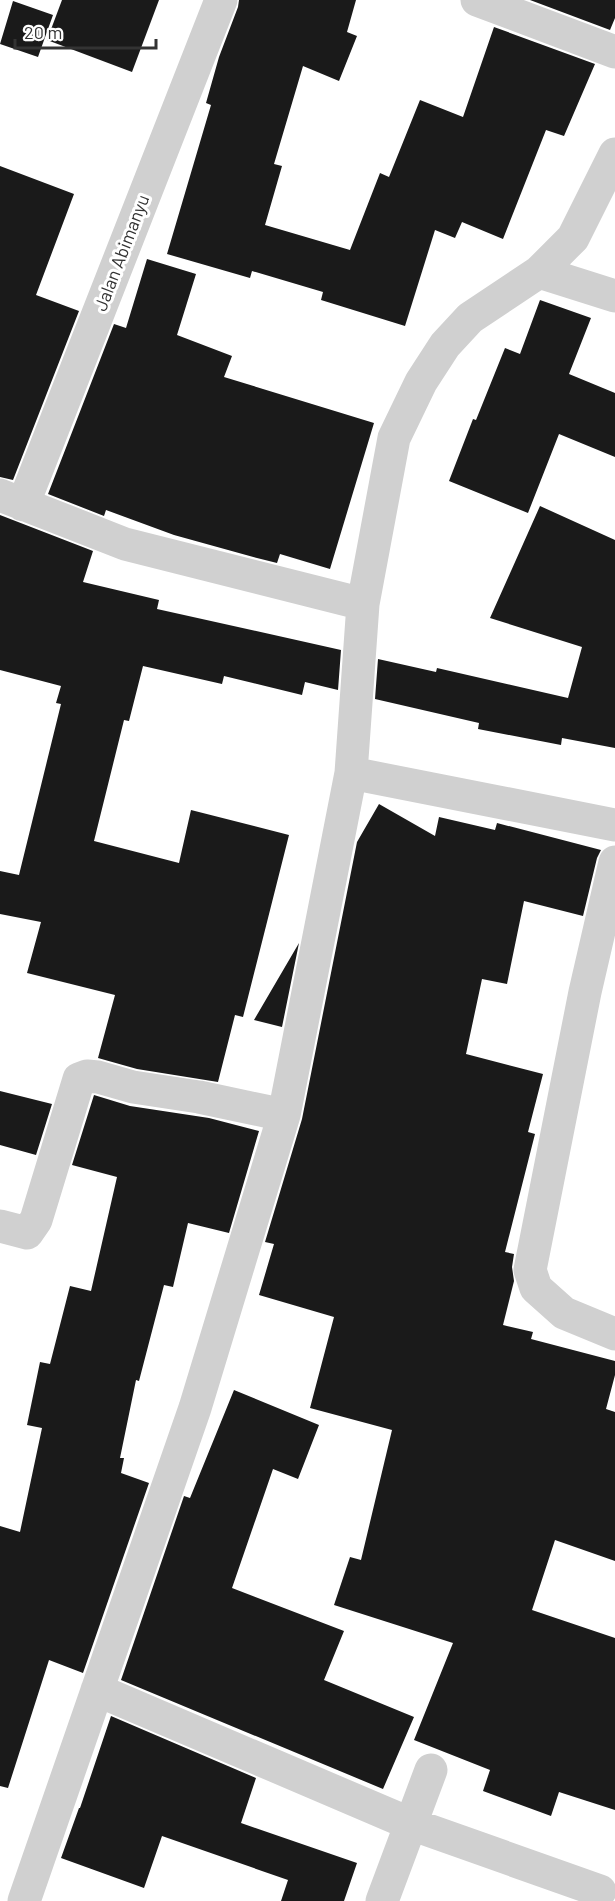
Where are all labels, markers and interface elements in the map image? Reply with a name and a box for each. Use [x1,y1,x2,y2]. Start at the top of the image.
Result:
scale bar [15,12,156,50]
text: 20 m [24,21,62,43]
street label: Jalan Abimanyu [89,191,153,314]

